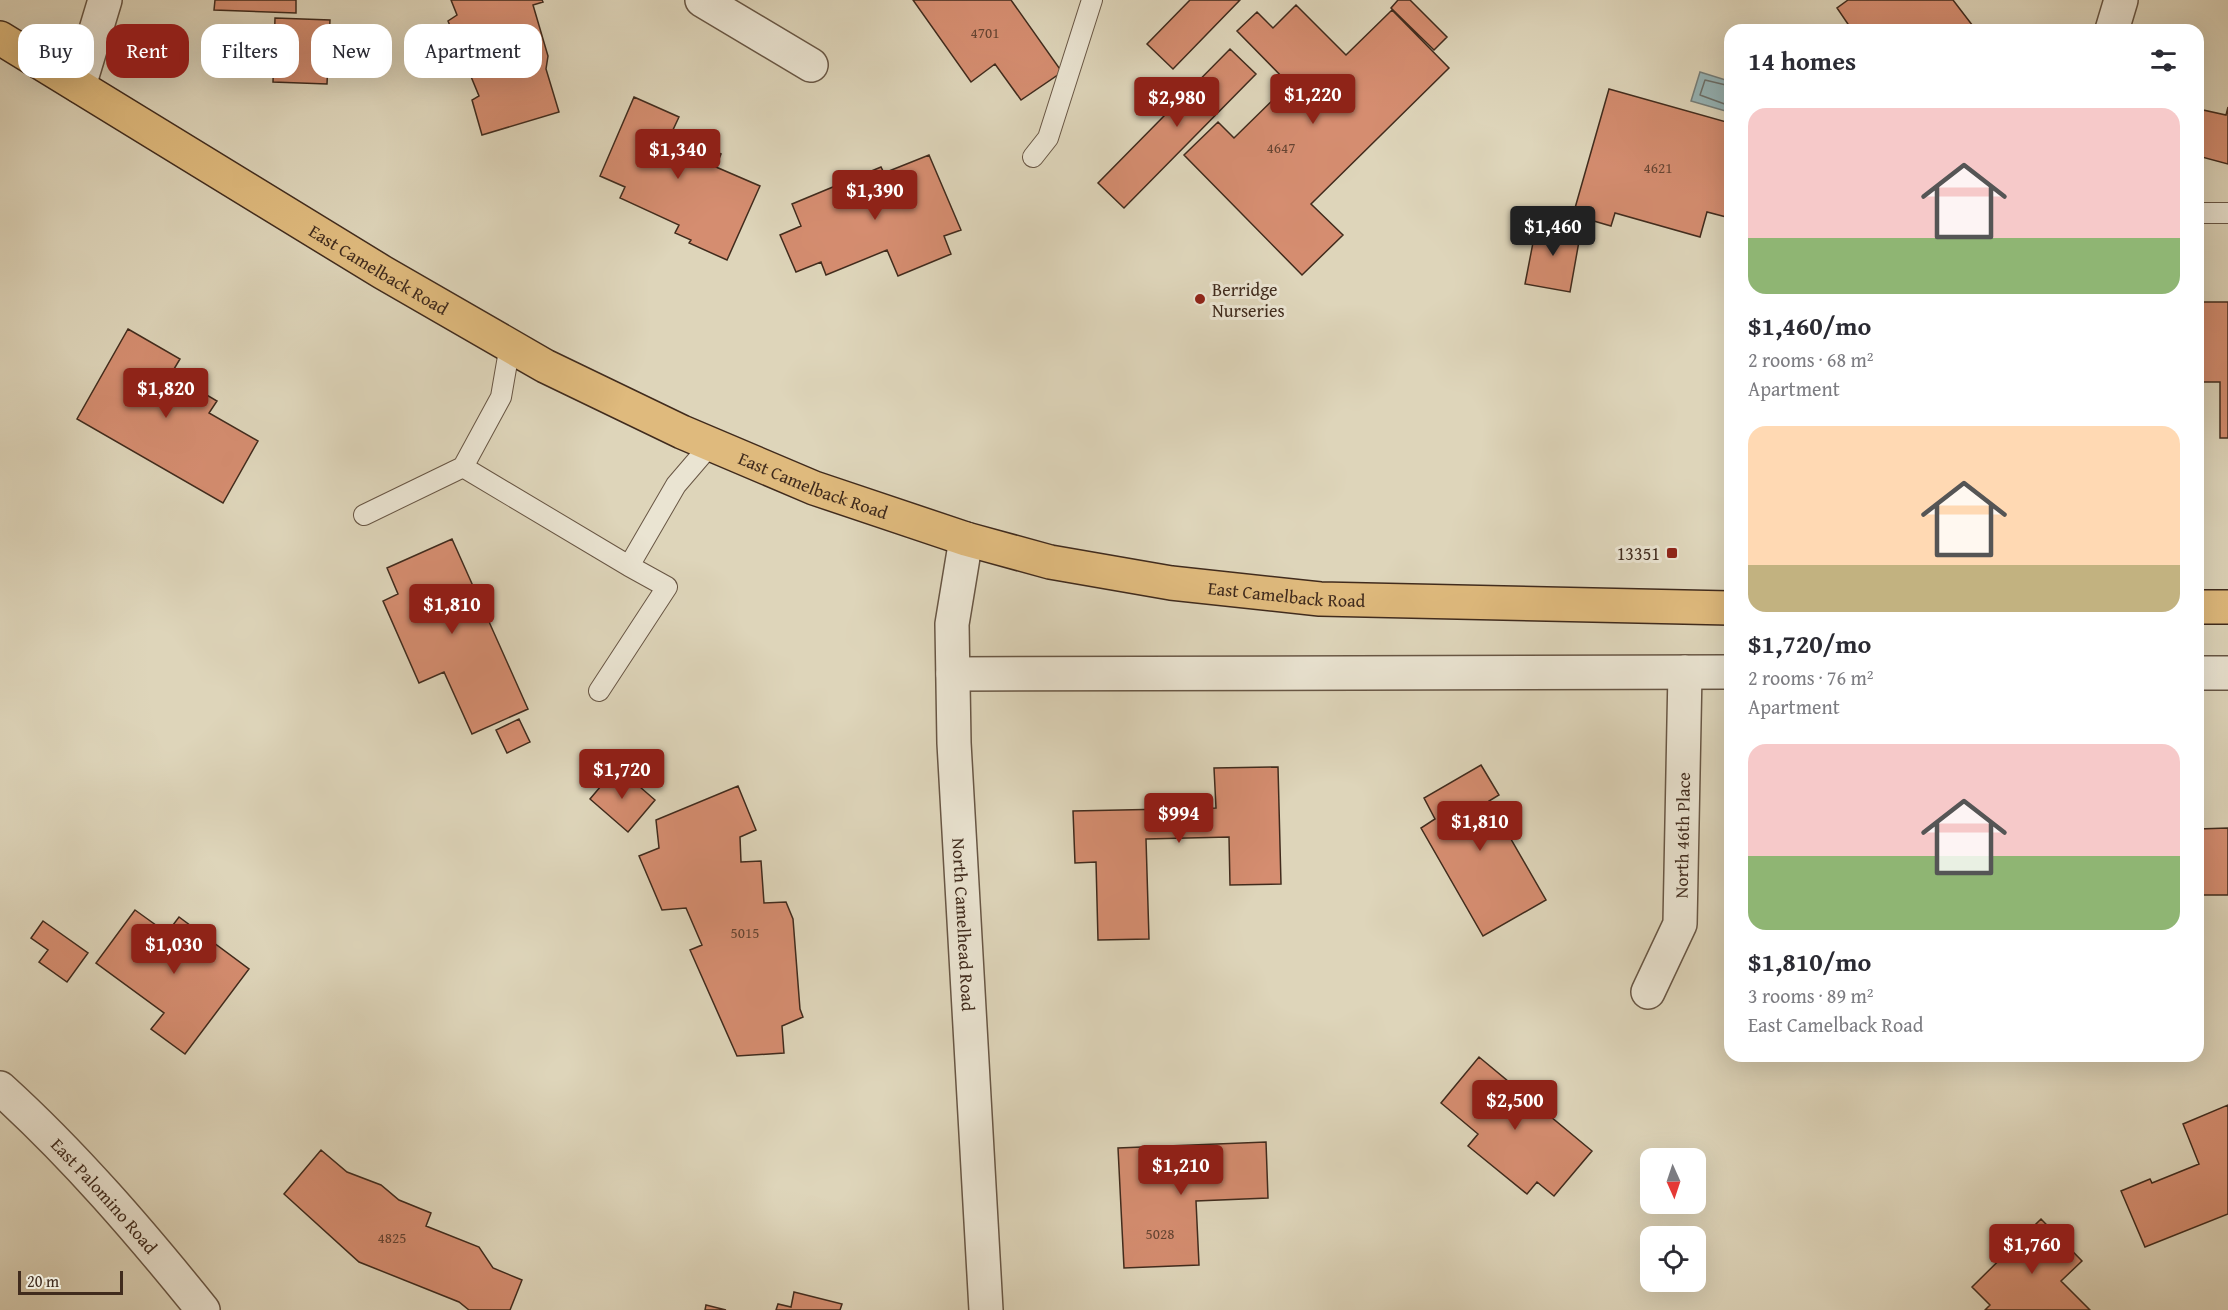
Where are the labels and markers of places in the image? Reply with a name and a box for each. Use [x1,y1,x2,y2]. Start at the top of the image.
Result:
pin: $1,220 [1264,74,1362,125]
pin: $2,980 [1128,77,1226,128]
pin: $1,340 [629,129,727,180]
pin: $1,390 [826,170,924,221]
pin: $1,460 [1504,206,1602,257]
place label: Berridge Nurseries [1212,276,1285,324]
marker: Berridge Nurseries [1193,292,1207,306]
pin: $1,820 [117,368,215,419]
place label: 13351 [1617,540,1660,567]
marker: 13351 [1665,546,1679,560]
pin: $1,810 [403,584,501,635]
pin: $1,720 [573,749,671,800]
pin: $994 [1143,793,1215,844]
pin: $1,810 [1431,801,1529,852]
pin: $1,030 [125,924,223,975]
pin: $2,500 [1466,1080,1564,1131]
pin: $1,210 [1132,1145,1230,1196]
pin: $1,760 [1983,1224,2081,1275]

